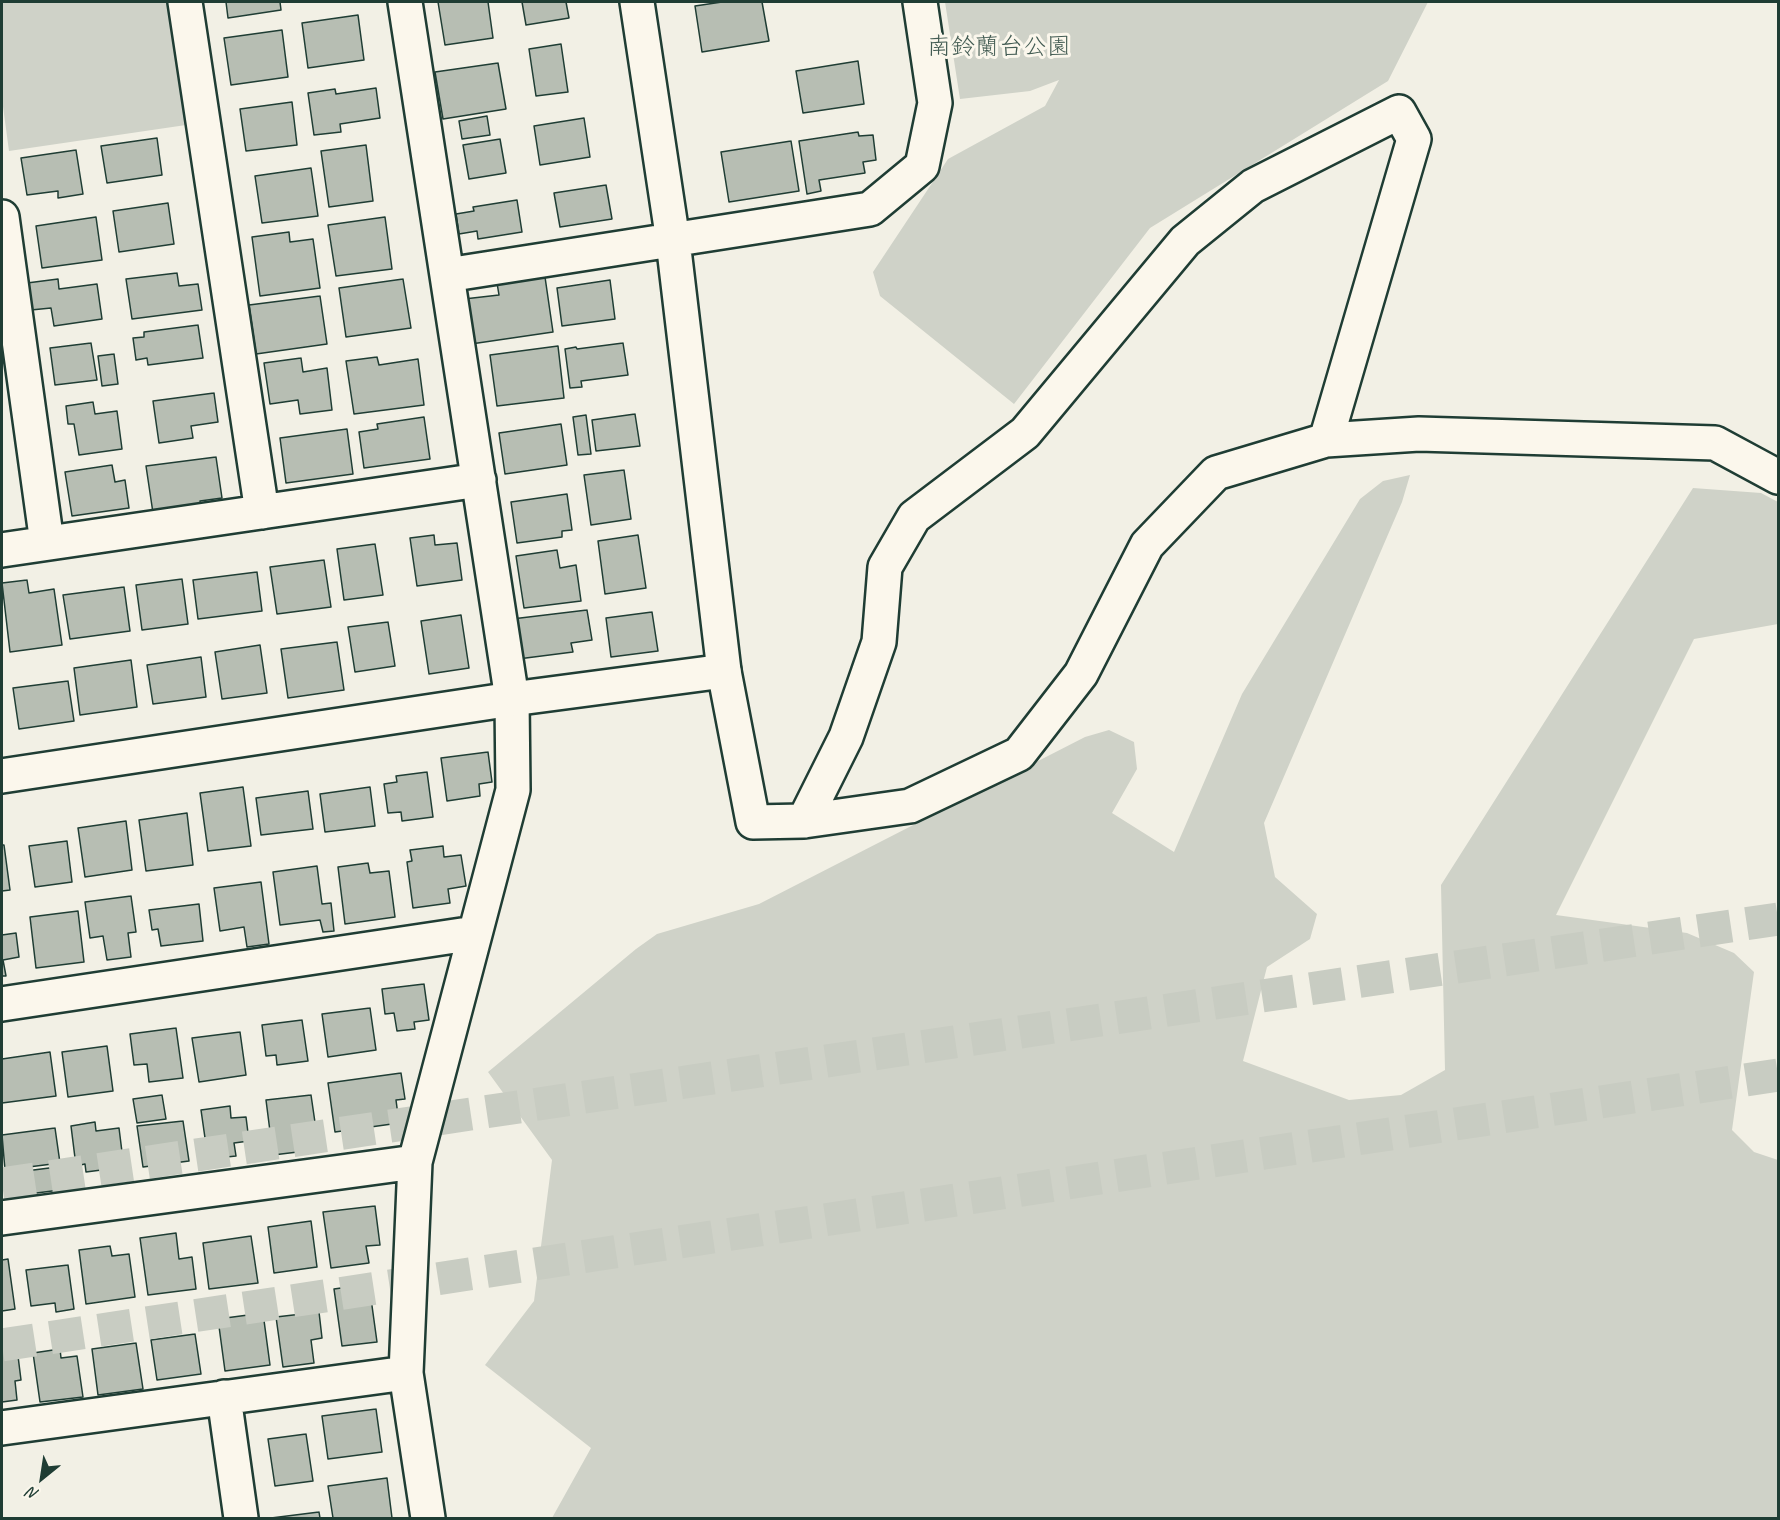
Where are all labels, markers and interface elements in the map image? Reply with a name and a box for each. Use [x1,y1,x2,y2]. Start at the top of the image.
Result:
park label: 南鈴蘭台公園 [927,34,1071,62]
north arrow [12,1448,72,1508]
text: N [24,1482,42,1505]

